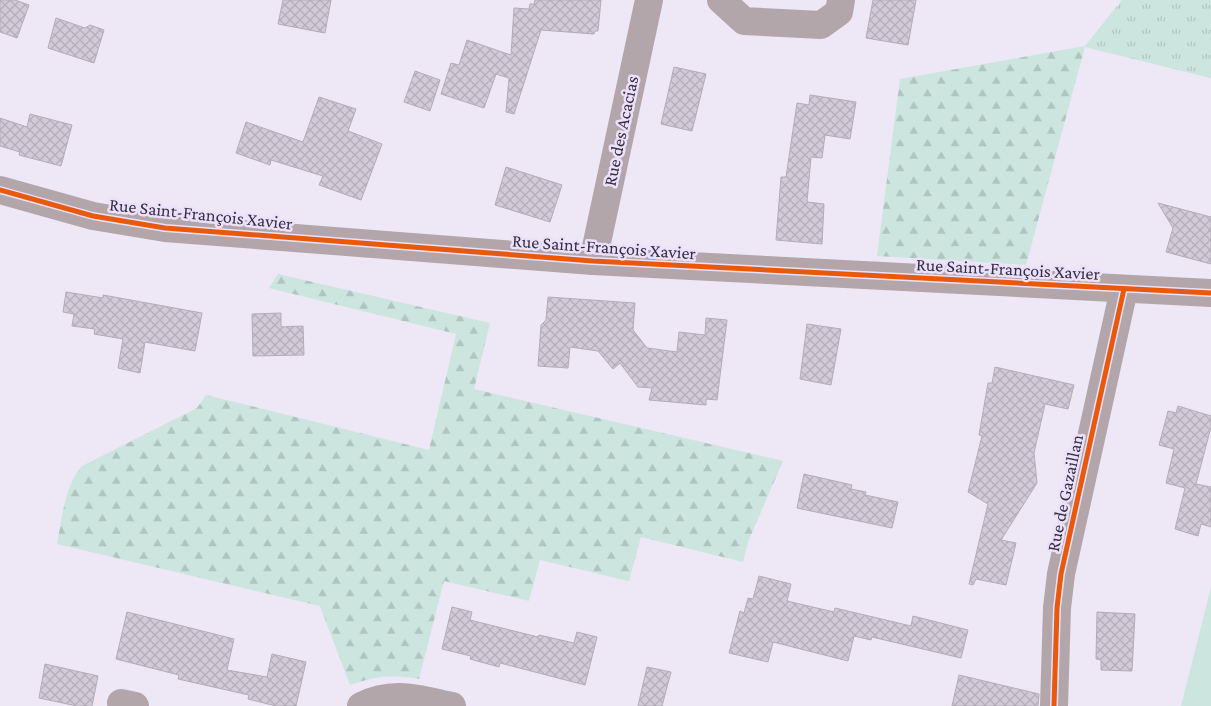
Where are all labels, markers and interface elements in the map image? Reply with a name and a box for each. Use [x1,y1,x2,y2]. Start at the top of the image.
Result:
street label: Rue des Acacias [600,74,642,188]
street label: Rue Saint-François Xavier [108,194,294,234]
street label: Rue Saint-François Xavier [511,231,697,263]
street label: Rue Saint-François Xavier [916,254,1101,284]
street label: Rue de Gazaillan [1043,432,1087,553]

